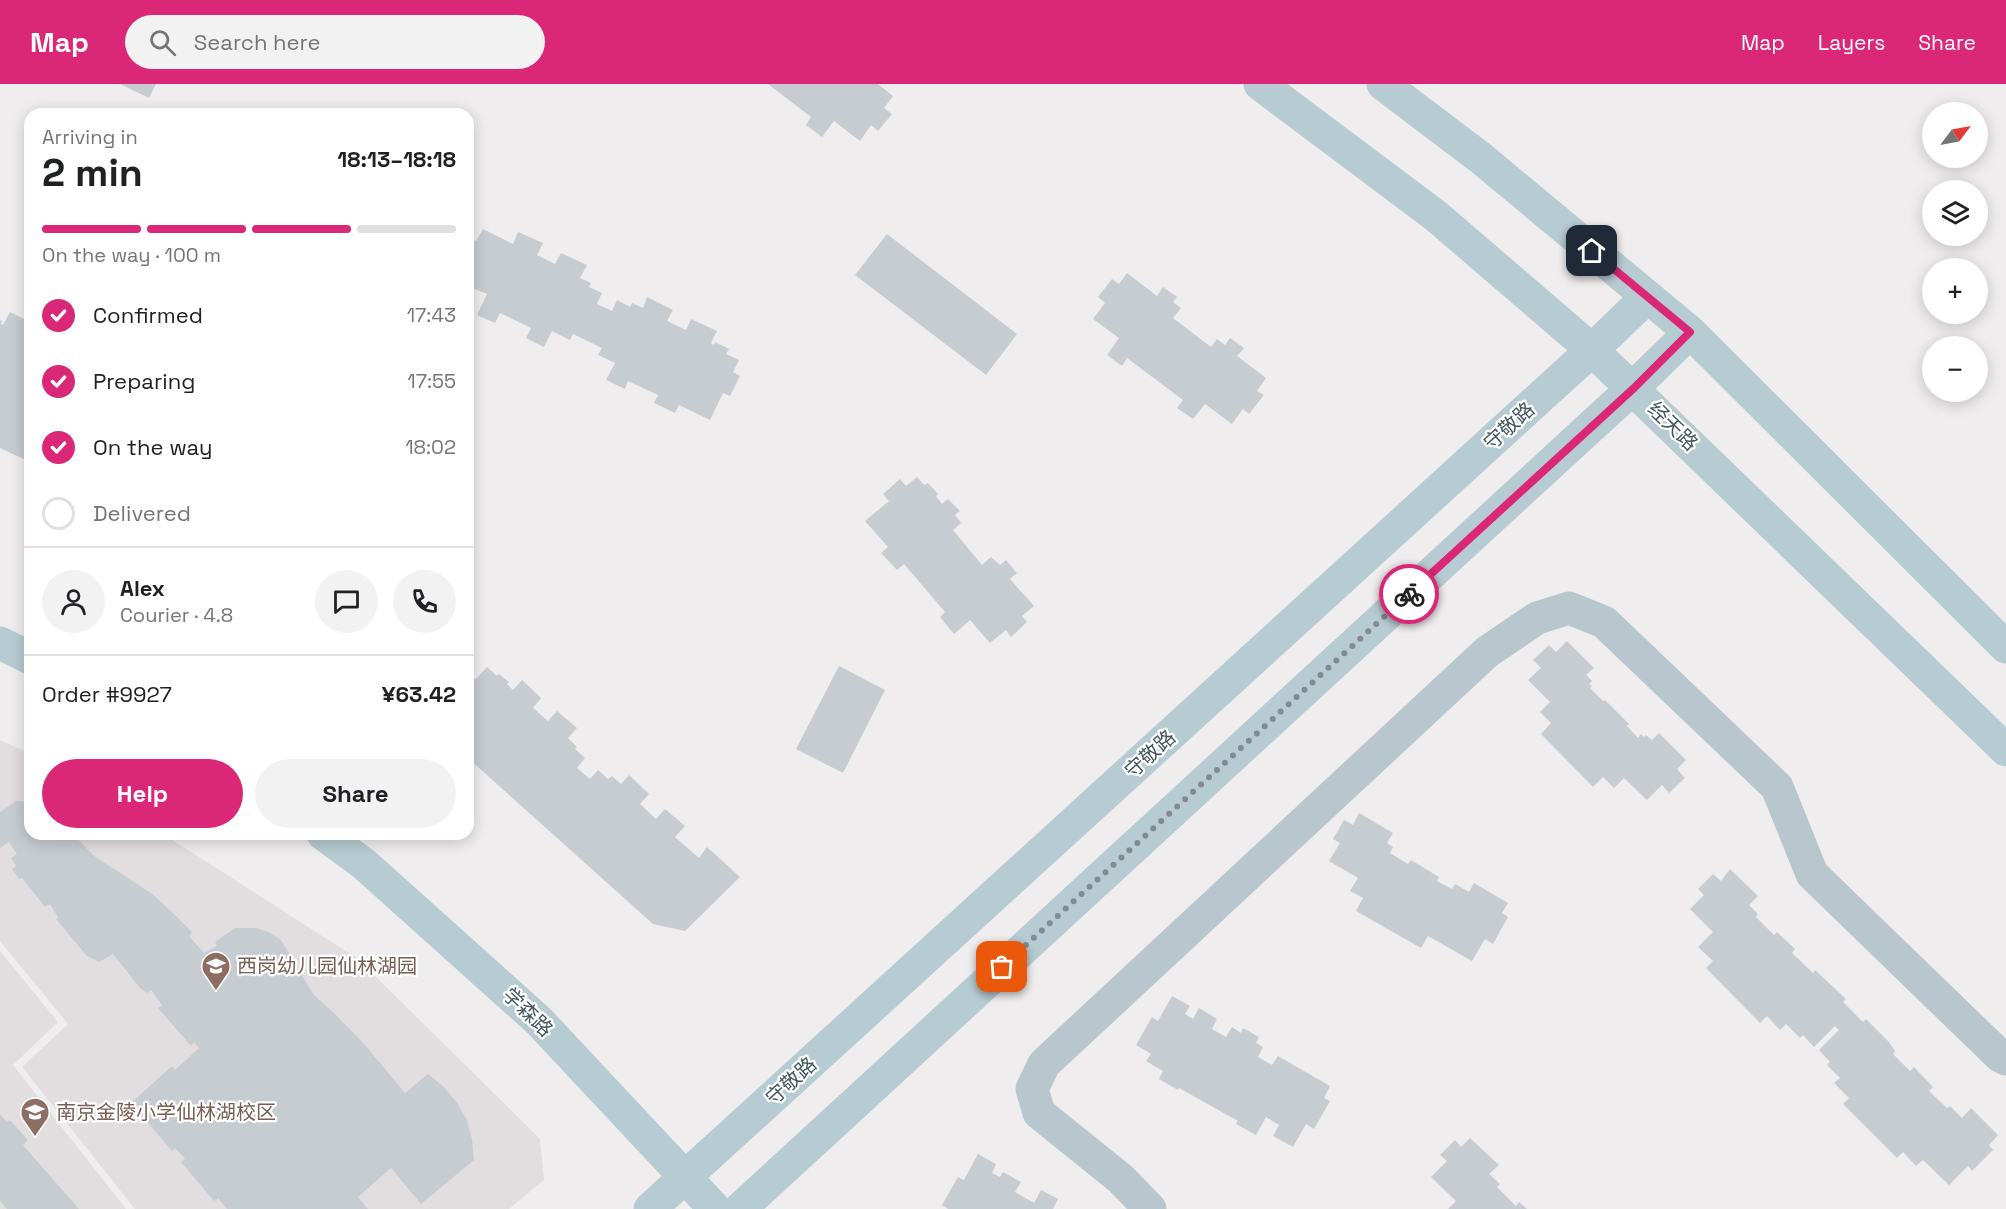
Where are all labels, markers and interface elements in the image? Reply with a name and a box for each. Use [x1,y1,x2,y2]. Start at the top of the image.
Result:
search box [125,15,545,69]
text: Map [30,24,89,60]
icon: search [146,26,179,59]
text: Search here [194,28,321,56]
text: Map [1741,29,1785,56]
text: Layers [1818,29,1885,56]
text: Share [1918,29,1976,56]
north arrow [1922,102,1988,168]
map controls [1922,102,1988,402]
text: Arriving in [42,124,138,150]
text: 18:13–18:18 [337,145,456,173]
text: 2 min [42,148,143,197]
button: layers [1922,180,1988,246]
pin [1566,225,1617,276]
icon: home [1575,234,1608,267]
text: On the way · 100 m [42,242,221,268]
button: + [1922,258,1988,324]
icon: check [42,299,75,332]
text: Confirmed [93,301,203,329]
text: 17:43 [407,302,456,328]
button: − [1922,336,1988,402]
icon: check [42,365,75,398]
text: Preparing [93,367,195,395]
text: 17:55 [407,368,456,394]
street label: 守敬路 [1478,396,1540,456]
street label: 经天路 [1642,396,1704,456]
icon: check [42,431,75,464]
text: On the way [93,433,212,461]
text: 18:02 [405,434,456,460]
text: Delivered [93,499,191,527]
courier [1379,564,1439,624]
button: person [42,570,105,633]
button: chat [315,570,378,633]
button: phone [393,570,456,633]
text: Alex [120,574,165,602]
icon: bike [1393,578,1426,611]
text: Courier · 4.8 [120,602,233,628]
text: Order #9927 [42,680,172,708]
text: ¥63.42 [382,680,456,708]
street label: 守敬路 [1119,724,1181,784]
button: Help [42,759,243,828]
button: Share [255,759,456,828]
pin [976,941,1027,992]
school or university icon: 西岗幼儿园仙林湖园 [200,950,232,992]
icon: bag [985,950,1018,983]
place label: 西岗幼儿园仙林湖园 [237,953,417,979]
street label: 学森路 [497,982,559,1042]
street label: 守敬路 [760,1051,822,1111]
school or university icon: 南京金陵小学仙林湖校区 [19,1096,51,1138]
place label: 南京金陵小学仙林湖校区 [56,1099,276,1125]

